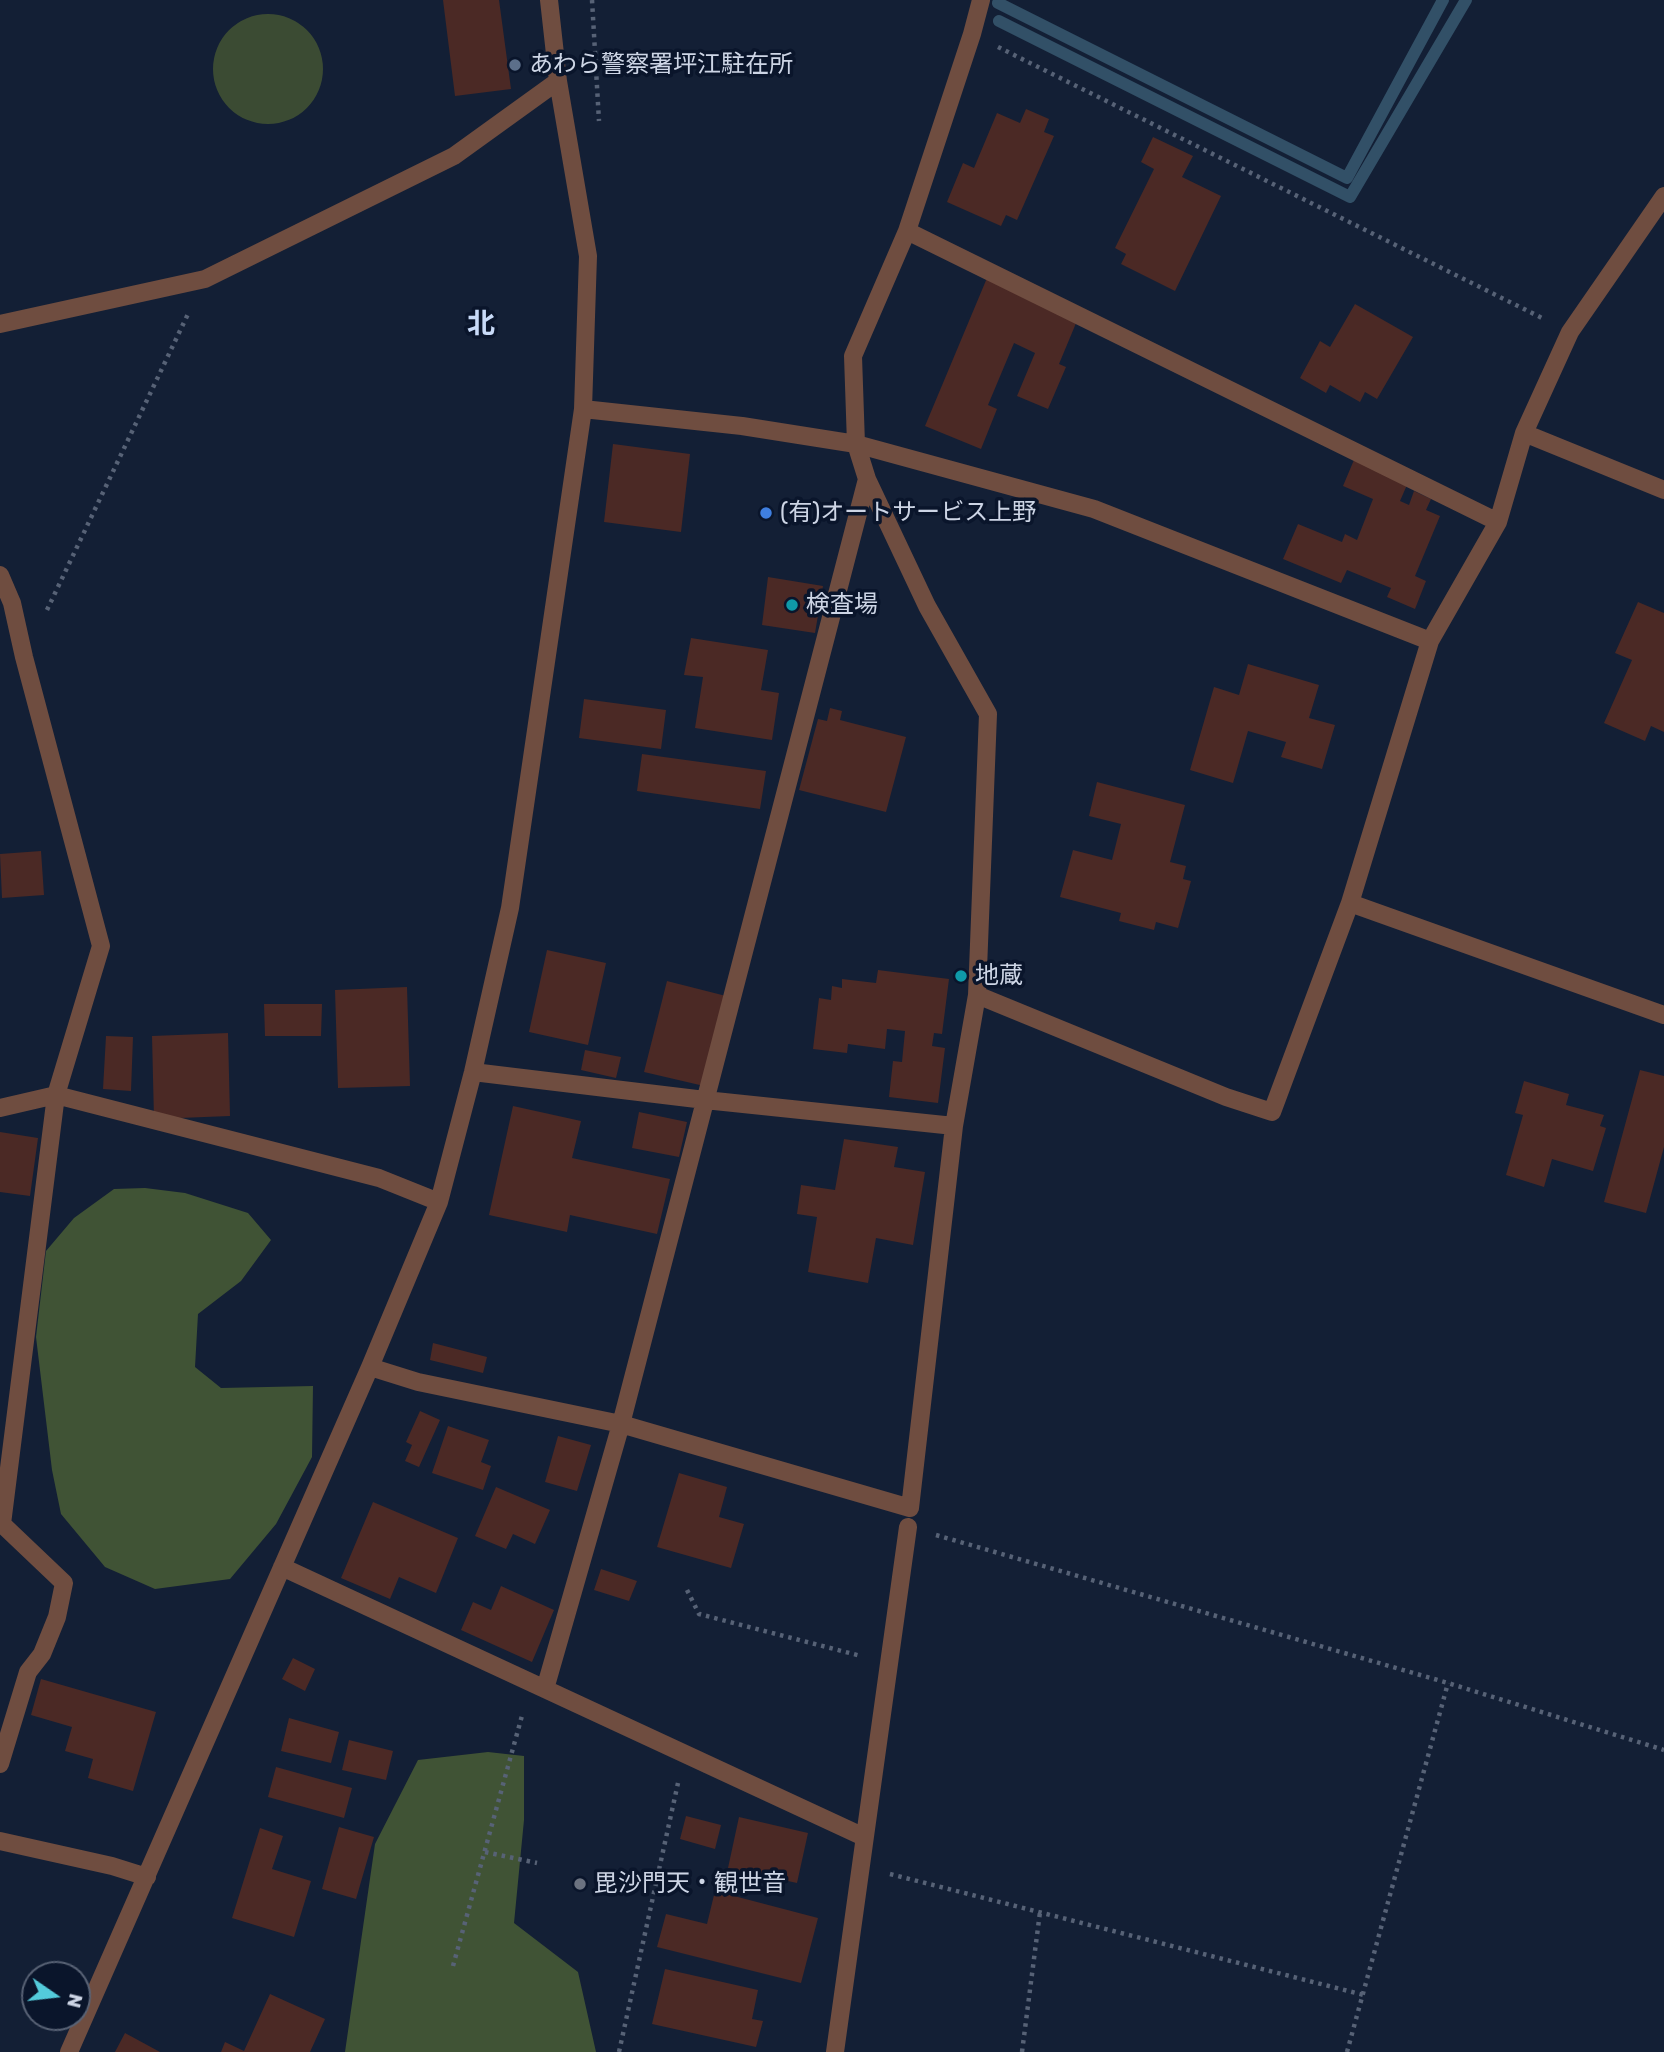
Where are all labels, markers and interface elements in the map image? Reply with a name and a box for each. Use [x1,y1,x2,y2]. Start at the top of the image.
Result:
place label: あわら警察署坪江駐在所 [529,51,793,79]
marker: あわら警察署坪江駐在所 [507,57,523,73]
district label: 北 [467,308,495,342]
place label: (有)オートサービス上野 [780,499,1036,527]
marker: (有)オートサービス上野 [758,505,774,521]
place label: 検査場 [806,591,878,619]
marker: 検査場 [784,597,800,613]
place label: 地蔵 [975,962,1023,990]
marker: 地蔵 [953,968,969,984]
place label: 毘沙門天・観世音 [594,1870,786,1898]
marker: 毘沙門天・観世音 [572,1876,588,1892]
north arrow [21,1961,91,2031]
text: N [62,1991,88,2010]

